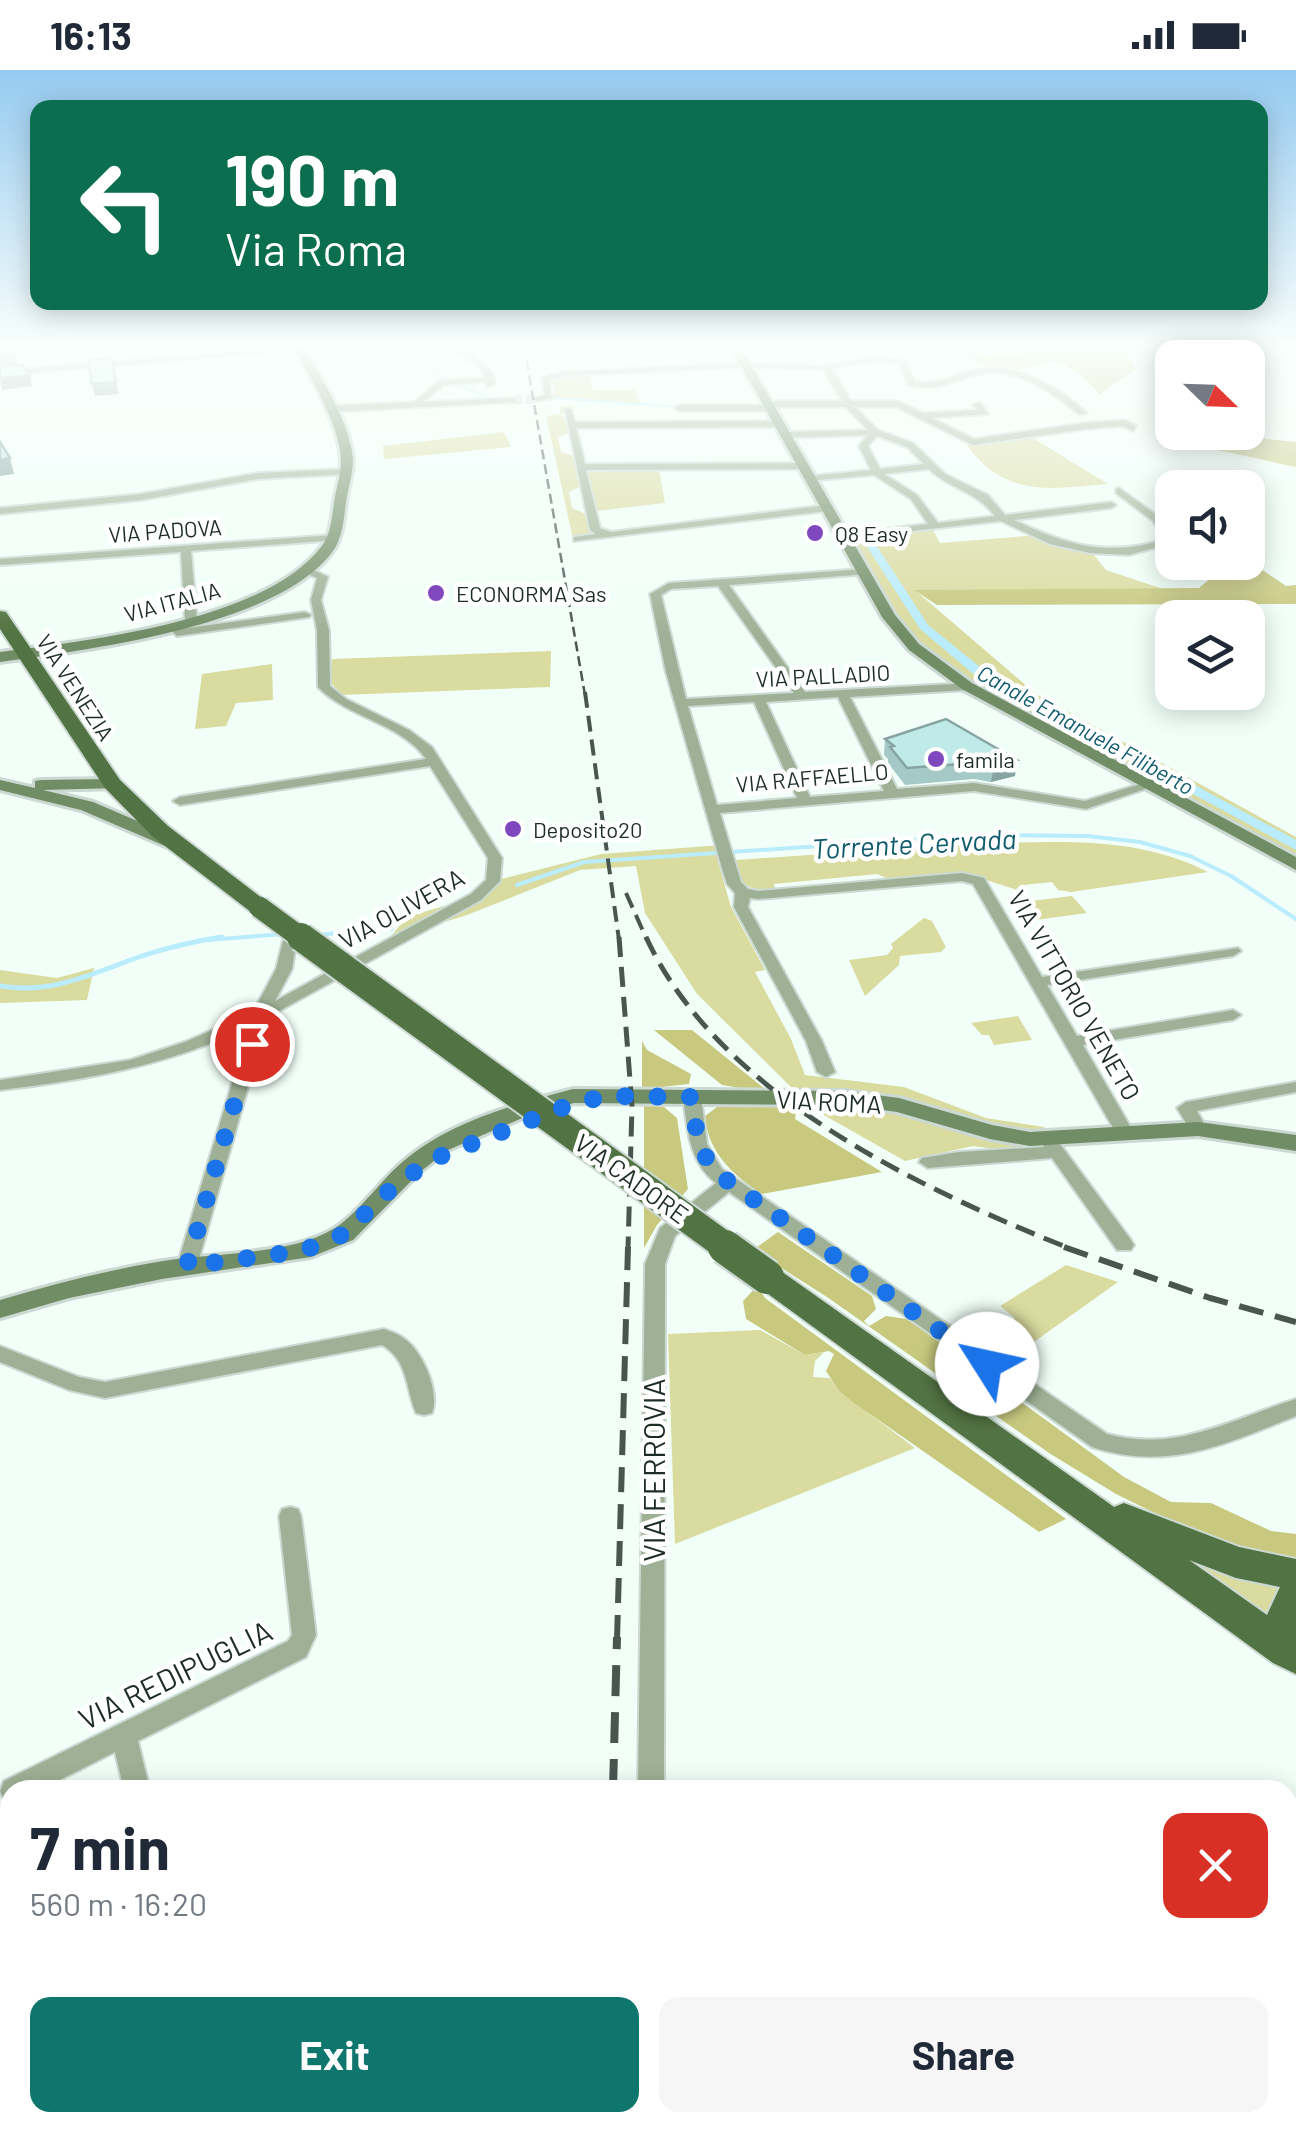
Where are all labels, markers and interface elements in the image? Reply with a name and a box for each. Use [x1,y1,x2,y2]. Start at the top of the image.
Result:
text: 16:13 [50,12,132,58]
text: 190 m [225,136,399,220]
icon: left [60,140,190,270]
text: Via Roma [225,221,407,275]
north arrow [1155,340,1265,450]
map controls [1155,340,1265,710]
button: sound [1155,470,1265,580]
street label: VIA PADOVA [107,513,223,547]
place label: Q8 Easy [835,520,908,546]
marker: Q8 Easy [804,522,826,544]
street label: VIA ITALIA [121,576,223,626]
place label: ECONORMA Sas [456,580,606,606]
marker: ECONORMA Sas [425,582,447,604]
button: layers [1155,600,1265,710]
street label: VIA VENEZIA [32,629,120,745]
street label: VIA PALLADIO [755,658,891,692]
water label: Canale Emanuele Filiberto [973,659,1199,799]
place label: famila [956,746,1015,772]
marker: famila [925,748,947,770]
street label: VIA RAFFAELLO [735,757,889,797]
place label: Deposito20 [533,816,642,842]
marker: Deposito20 [502,818,524,840]
water label: Torrente Cervada [811,821,1017,865]
street label: VIA OLIVERA [333,861,469,955]
street label: VIA VITTORIO VENETO [1003,885,1147,1105]
pin [210,1002,295,1087]
icon: arrive [225,1017,280,1072]
street label: VIA ROMA [776,1083,882,1119]
street label: VIA CADORE [569,1127,695,1229]
position arrow [935,1312,1039,1416]
street label: VIA FERROVIA [635,1378,671,1562]
street label: VIA REDIPUGLIA [72,1612,278,1736]
text: 7 min [30,1810,170,1882]
button: close [1163,1813,1268,1918]
text: 560 m · 16:20 [30,1884,207,1922]
button: Exit [30,1997,639,2112]
button: Share [659,1997,1268,2112]

